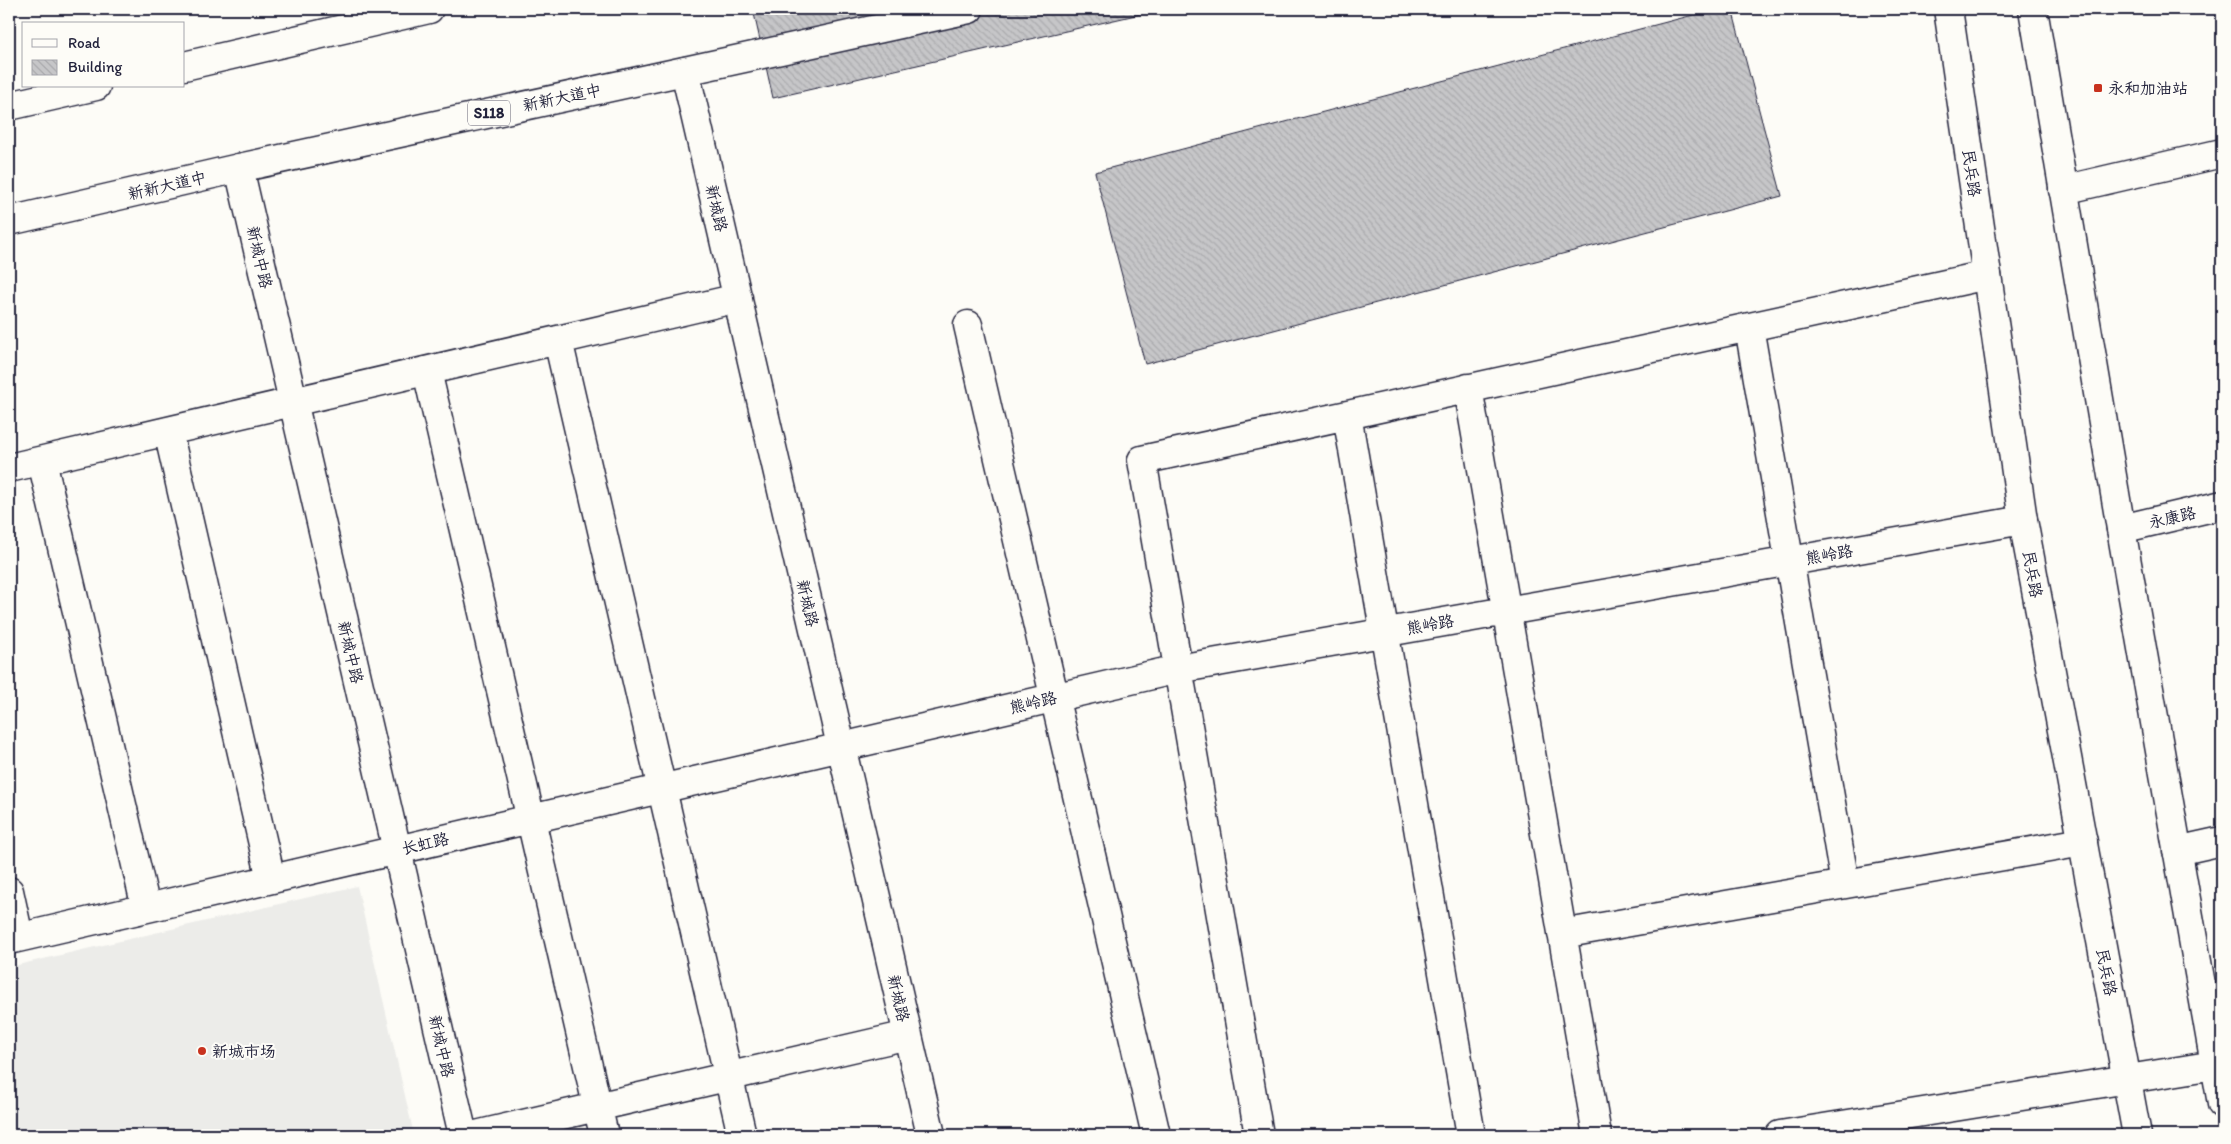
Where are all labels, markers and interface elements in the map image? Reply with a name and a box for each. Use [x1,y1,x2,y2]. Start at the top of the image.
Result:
legend [22,22,185,88]
text: Road [68,34,101,52]
text: Building [68,58,122,76]
place label: 永和加油站 [2108,79,2188,98]
street label: 新新大道中 [521,80,603,115]
marker: 永和加油站 [2092,82,2104,94]
road number: S118 [468,100,510,126]
street label: 民兵路 [1959,148,1984,198]
street label: 新新大道中 [126,167,208,204]
street label: 新城路 [702,183,731,234]
street label: 新城中路 [243,224,276,290]
street label: 永康路 [2147,503,2198,532]
street label: 熊岭路 [1804,541,1854,568]
street label: 民兵路 [2019,549,2046,599]
street label: 新城路 [793,578,822,629]
street label: 熊岭路 [1405,611,1455,638]
street label: 新城中路 [334,619,367,685]
street label: 熊岭路 [1008,688,1059,717]
street label: 长虹路 [400,829,451,858]
street label: 民兵路 [2093,947,2120,997]
street label: 新城路 [884,973,913,1024]
street label: 新城中路 [425,1013,458,1079]
place label: 新城市场 [212,1042,276,1061]
marker: 新城市场 [196,1045,208,1057]

